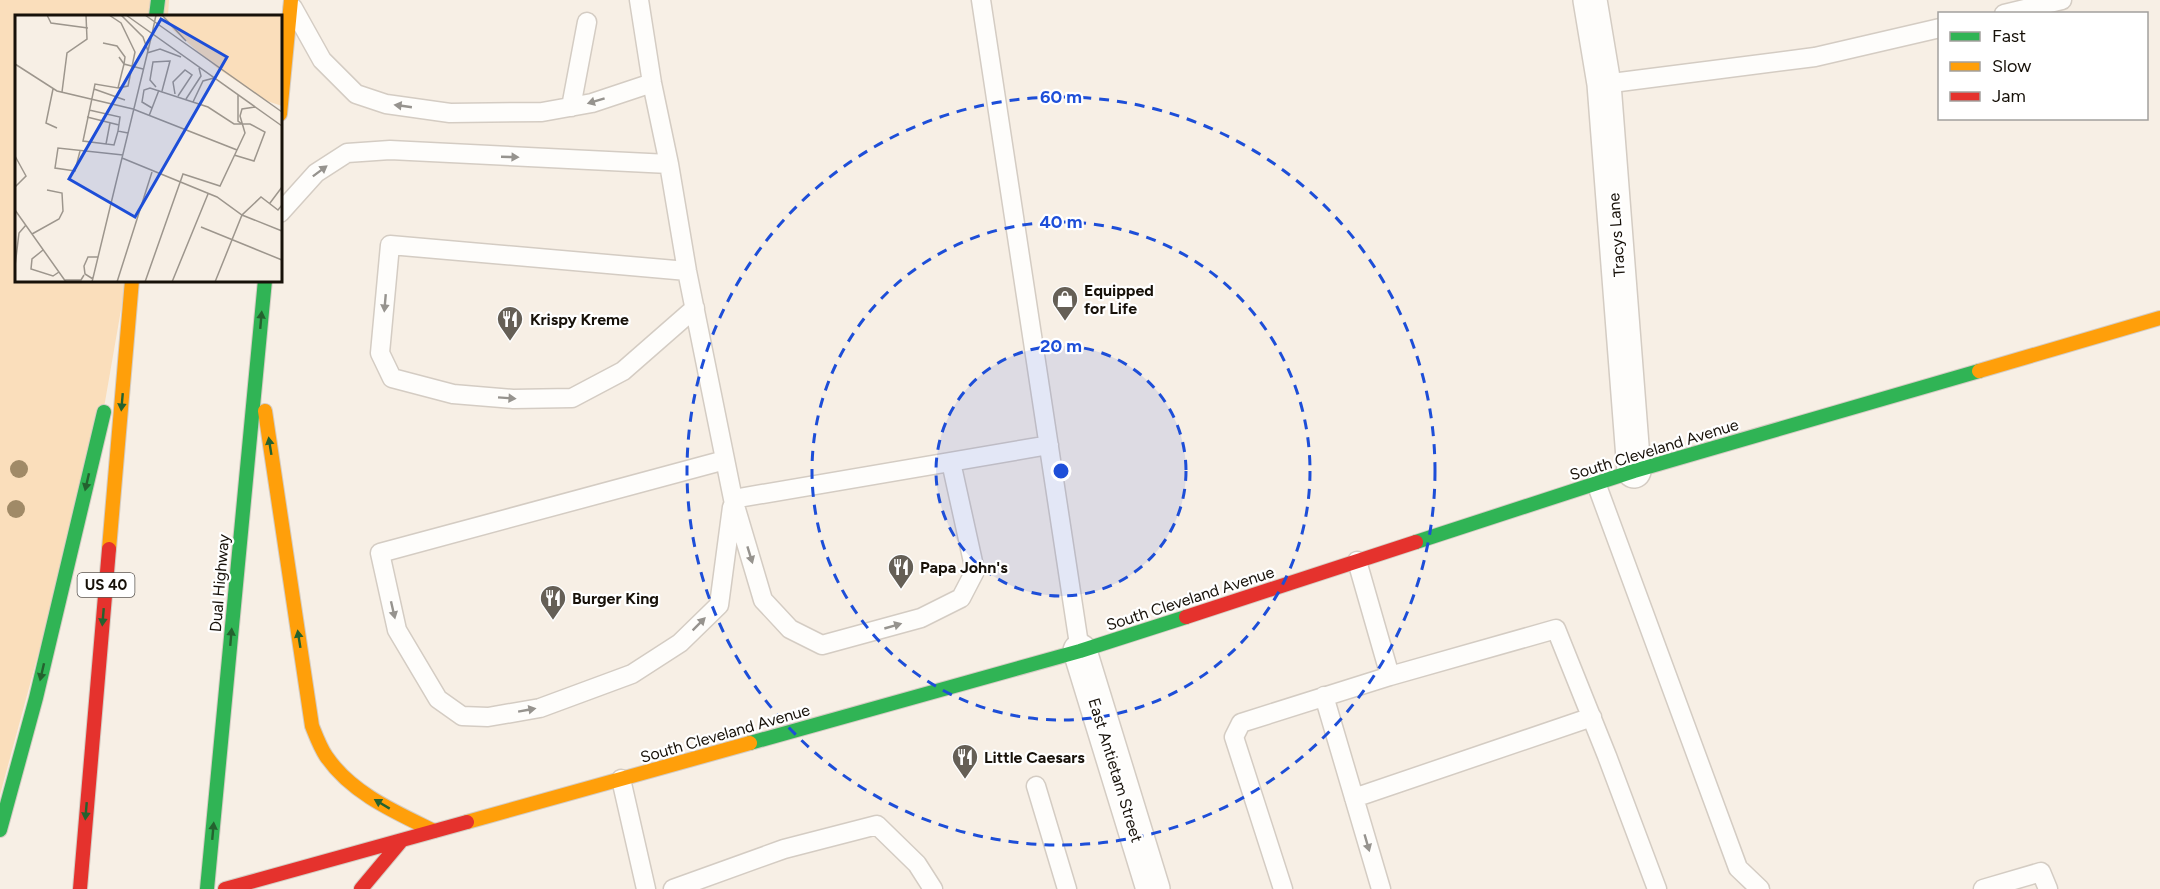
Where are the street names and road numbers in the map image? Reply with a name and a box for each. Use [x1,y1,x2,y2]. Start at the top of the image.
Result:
street label: Tracys Lane [1604,192,1629,278]
street label: South Cleveland Avenue [1567,415,1741,484]
street label: Dual Highway [206,533,233,633]
street label: South Cleveland Avenue [1104,562,1277,635]
road number: US 40 [78,573,134,597]
street label: East Antietam Street [1085,696,1147,845]
street label: South Cleveland Avenue [638,700,812,767]

